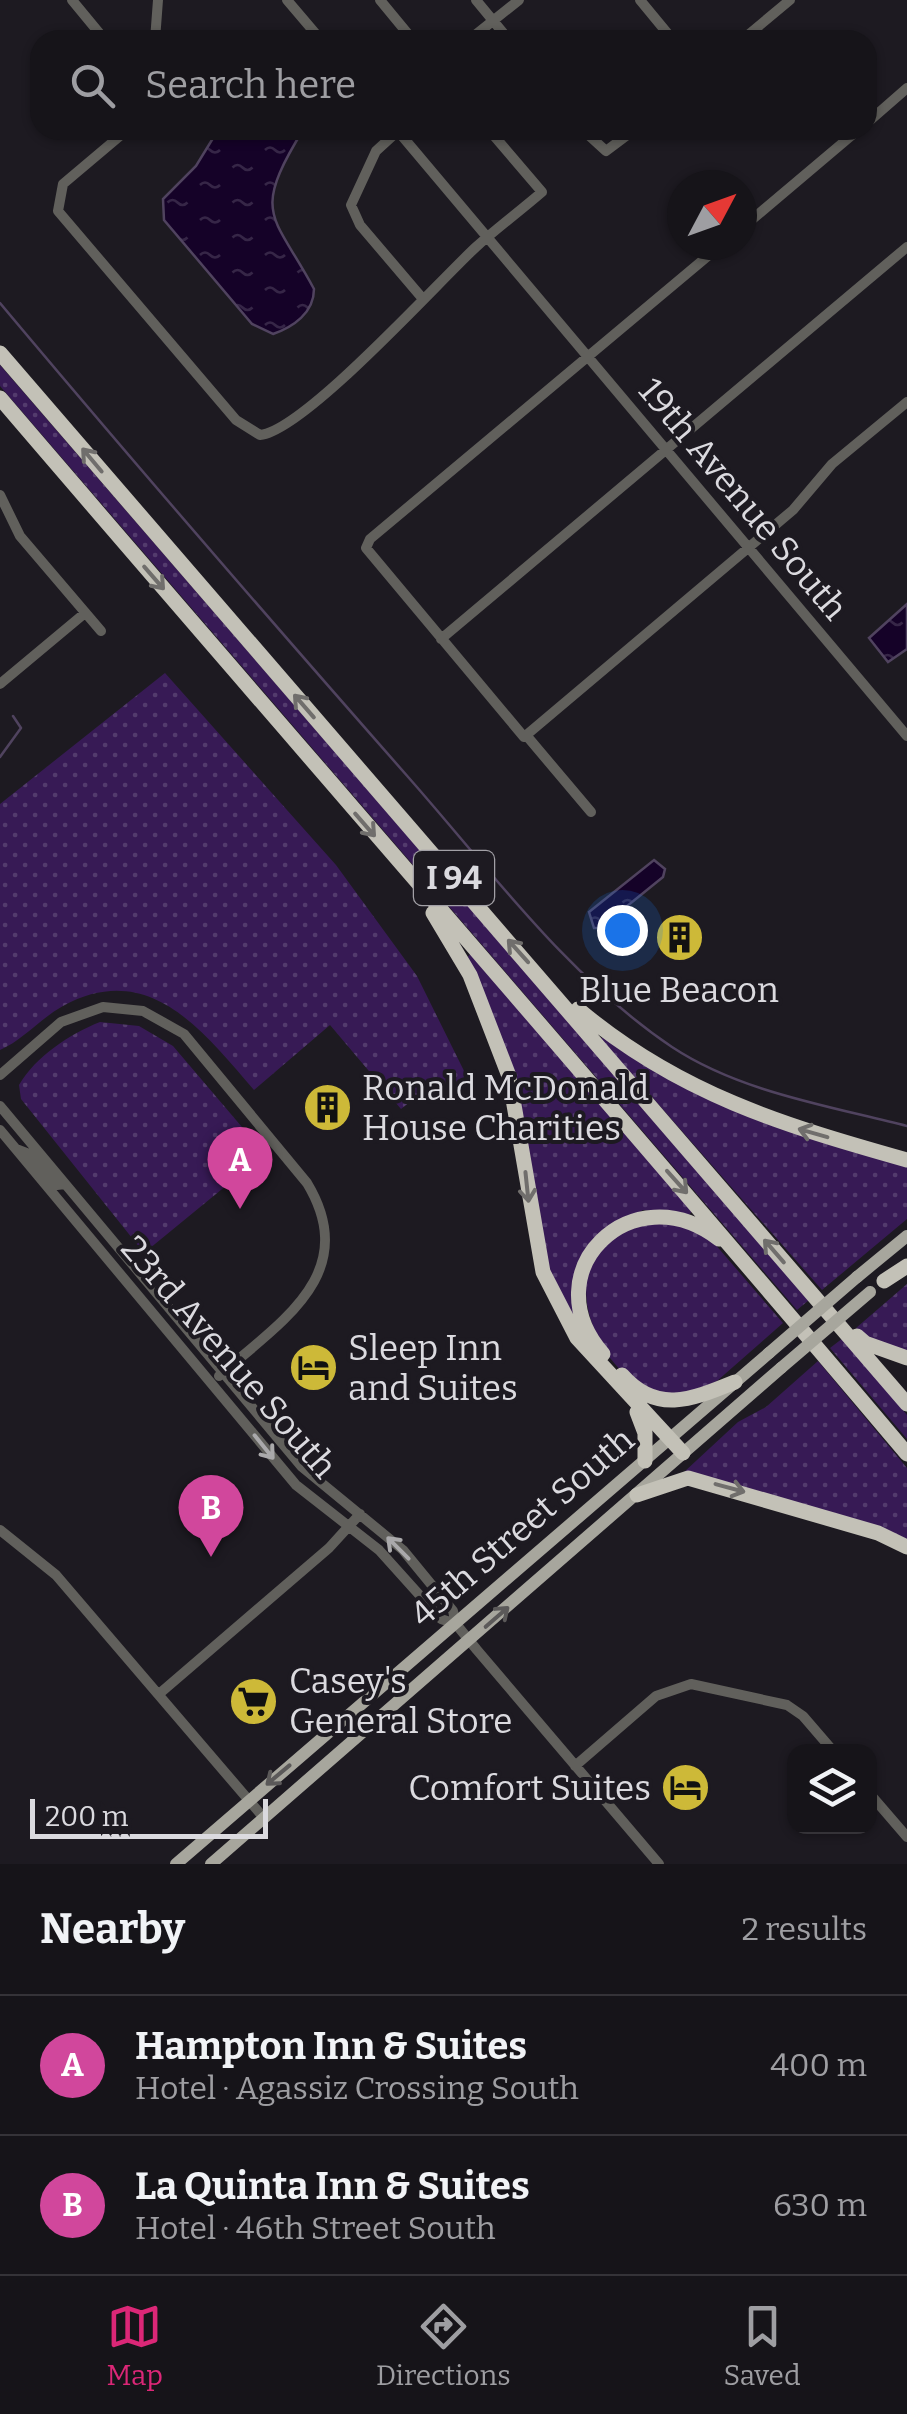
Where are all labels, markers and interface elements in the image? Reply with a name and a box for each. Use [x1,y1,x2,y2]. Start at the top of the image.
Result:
search box [30,30,877,140]
icon: search [65,58,120,113]
text: Search here [145,62,356,108]
north arrow [667,170,757,260]
street label: 19th Avenue South [630,370,856,628]
one-way arrow [82,447,104,473]
one-way arrow [143,565,166,590]
one-way arrow [293,694,315,720]
one-way arrow [354,812,376,838]
road number: I 94 [414,851,494,905]
your location [597,905,648,956]
building icon: Blue Beacon [653,912,705,964]
one-way arrow [507,939,530,964]
place label: Blue Beacon [579,969,779,1011]
place label: Ronald McDonald House Charities [362,1067,649,1149]
building icon: Ronald McDonald House Charities [301,1082,353,1134]
one-way arrow [798,1123,829,1142]
pin: A [208,1126,272,1209]
one-way arrow [666,1169,689,1194]
one-way arrow [518,1171,537,1203]
street label: 23rd Avenue South [112,1227,346,1487]
one-way arrow [763,1239,786,1264]
place label: Sleep Inn and Suites [348,1327,518,1409]
hotel icon: Sleep Inn and Suites [287,1342,339,1394]
street label: 45th Street South [402,1418,643,1636]
one-way arrow [253,1434,275,1460]
pin: B [178,1474,244,1557]
one-way arrow [714,1480,746,1499]
one-way arrow [387,1536,411,1560]
one-way arrow [483,1607,509,1629]
place label: Casey's General Store [289,1660,512,1742]
supermarket icon: Casey's General Store [228,1675,280,1727]
map controls [787,1744,877,1834]
button: layers [787,1744,877,1834]
hotel icon: Comfort Suites [660,1762,712,1814]
one-way arrow [266,1764,292,1786]
place label: Comfort Suites [408,1767,651,1809]
scale bar [30,1794,268,1838]
text: 200 m [45,1800,128,1833]
text: Nearby [40,1904,185,1954]
text: 2 results [741,1910,867,1948]
text: Hampton Inn & Suites [135,2023,527,2069]
text: A [61,2046,84,2084]
text: 400 m [770,2046,867,2084]
text: Hotel · Agassiz Crossing South [135,2069,579,2107]
text: La Quinta Inn & Suites [135,2163,530,2209]
text: B [62,2186,83,2224]
text: 630 m [773,2186,867,2224]
text: Hotel · 46th Street South [135,2209,496,2247]
tab: Map [106,2299,163,2392]
tab: Directions [376,2299,511,2392]
tab: Saved [724,2299,801,2392]

